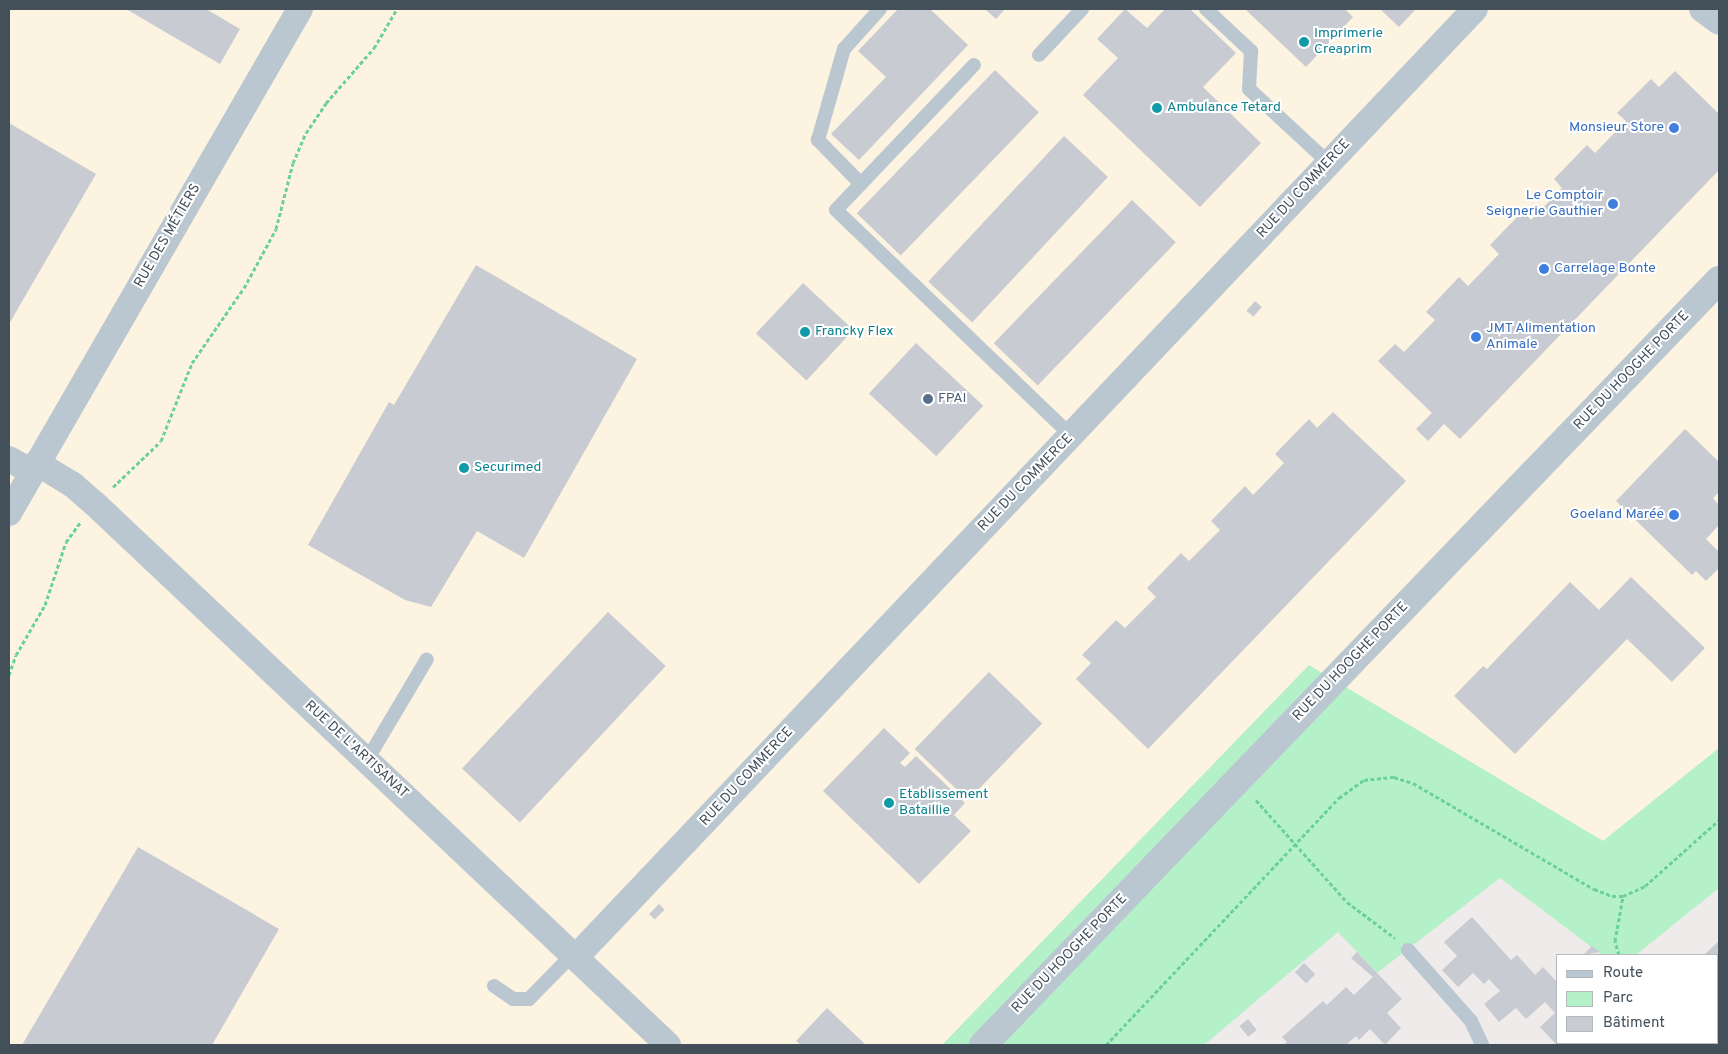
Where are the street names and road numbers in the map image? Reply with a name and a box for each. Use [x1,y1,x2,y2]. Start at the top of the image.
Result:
street label: RUE DU COMMERCE [1254,136,1354,242]
street label: RUE DES MÉTIERS [131,181,205,291]
street label: RUE DU HOOGHE PORTE [1571,308,1693,434]
street label: RUE DU COMMERCE [975,431,1077,535]
street label: RUE DU HOOGHE PORTE [1290,599,1412,725]
street label: RUE DE L'ARTISANAT [301,698,411,802]
street label: RUE DU COMMERCE [697,724,797,830]
street label: RUE DU HOOGHE PORTE [1009,891,1131,1017]

